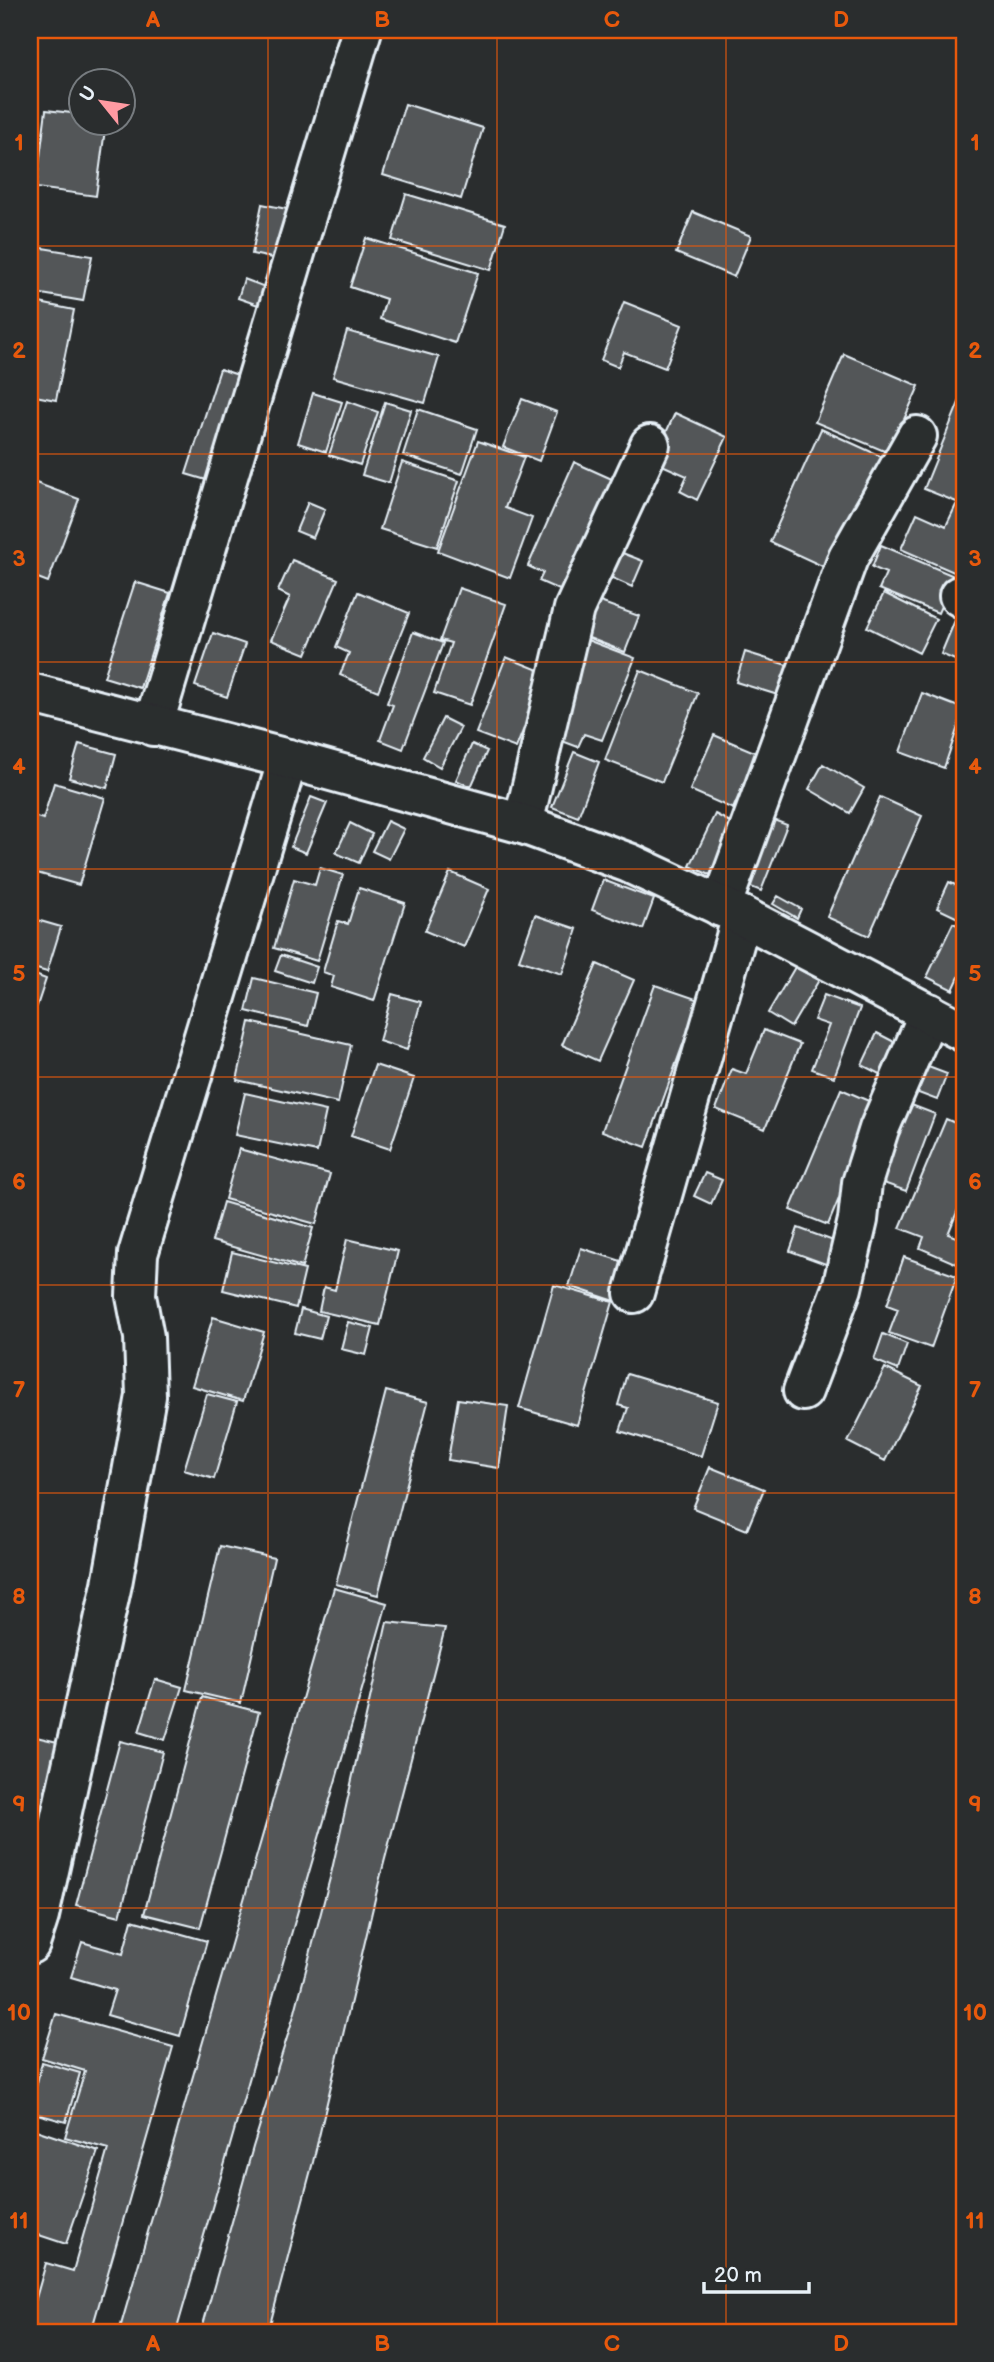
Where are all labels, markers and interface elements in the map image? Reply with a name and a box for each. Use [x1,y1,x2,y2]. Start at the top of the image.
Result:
text: A [145,6,161,34]
text: B [374,6,390,34]
text: C [604,6,620,34]
text: D [833,6,849,34]
north arrow [66,66,136,136]
text: U [75,83,102,106]
text: 1 [14,129,24,157]
text: 1 [970,129,980,157]
text: 2 [12,337,26,365]
text: 2 [968,337,982,365]
text: 3 [12,545,26,573]
text: 3 [968,545,982,573]
text: 4 [12,753,26,781]
text: 4 [968,753,982,781]
text: 5 [12,960,26,988]
text: 5 [968,960,982,988]
text: 6 [12,1168,26,1196]
text: 6 [968,1168,982,1196]
text: 7 [13,1376,26,1404]
text: 7 [969,1376,982,1404]
text: 8 [12,1583,26,1611]
text: 8 [968,1583,982,1611]
text: 9 [12,1791,26,1819]
text: 9 [968,1791,982,1819]
text: 10 [7,1999,31,2027]
text: 10 [963,1999,987,2027]
text: 11 [9,2207,29,2235]
text: 11 [965,2207,985,2235]
scale bar [704,2250,808,2294]
text: 20 m [714,2263,762,2288]
text: A [145,2330,161,2358]
text: B [374,2330,390,2358]
text: C [604,2330,620,2358]
text: D [833,2330,849,2358]

